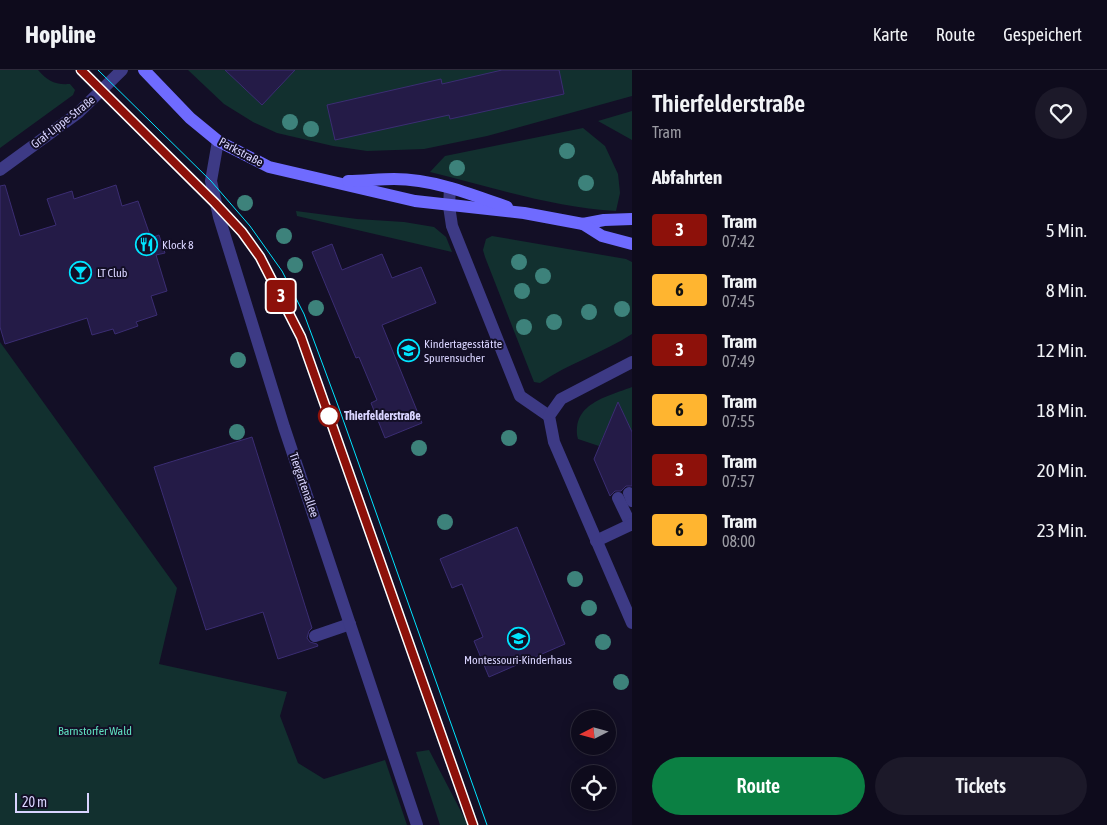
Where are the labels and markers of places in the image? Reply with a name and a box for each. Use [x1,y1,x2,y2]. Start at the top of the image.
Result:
restaurant icon: Klock 8 [134,233,158,257]
place label: Klock 8 [162,238,194,252]
bar icon: LT Club [69,261,93,285]
place label: LT Club [97,266,128,280]
place label: Kindertagesstätte Spurensucher [424,337,502,365]
school or university icon: Kindertagesstätte Spurensucher [396,339,420,363]
marker: Thierfelderstraße [318,405,340,427]
place label: Thierfelderstraße [344,409,421,423]
school or university icon: Montessouri-Kinderhaus [506,627,530,651]
place label: Montessouri-Kinderhaus [464,653,572,667]

